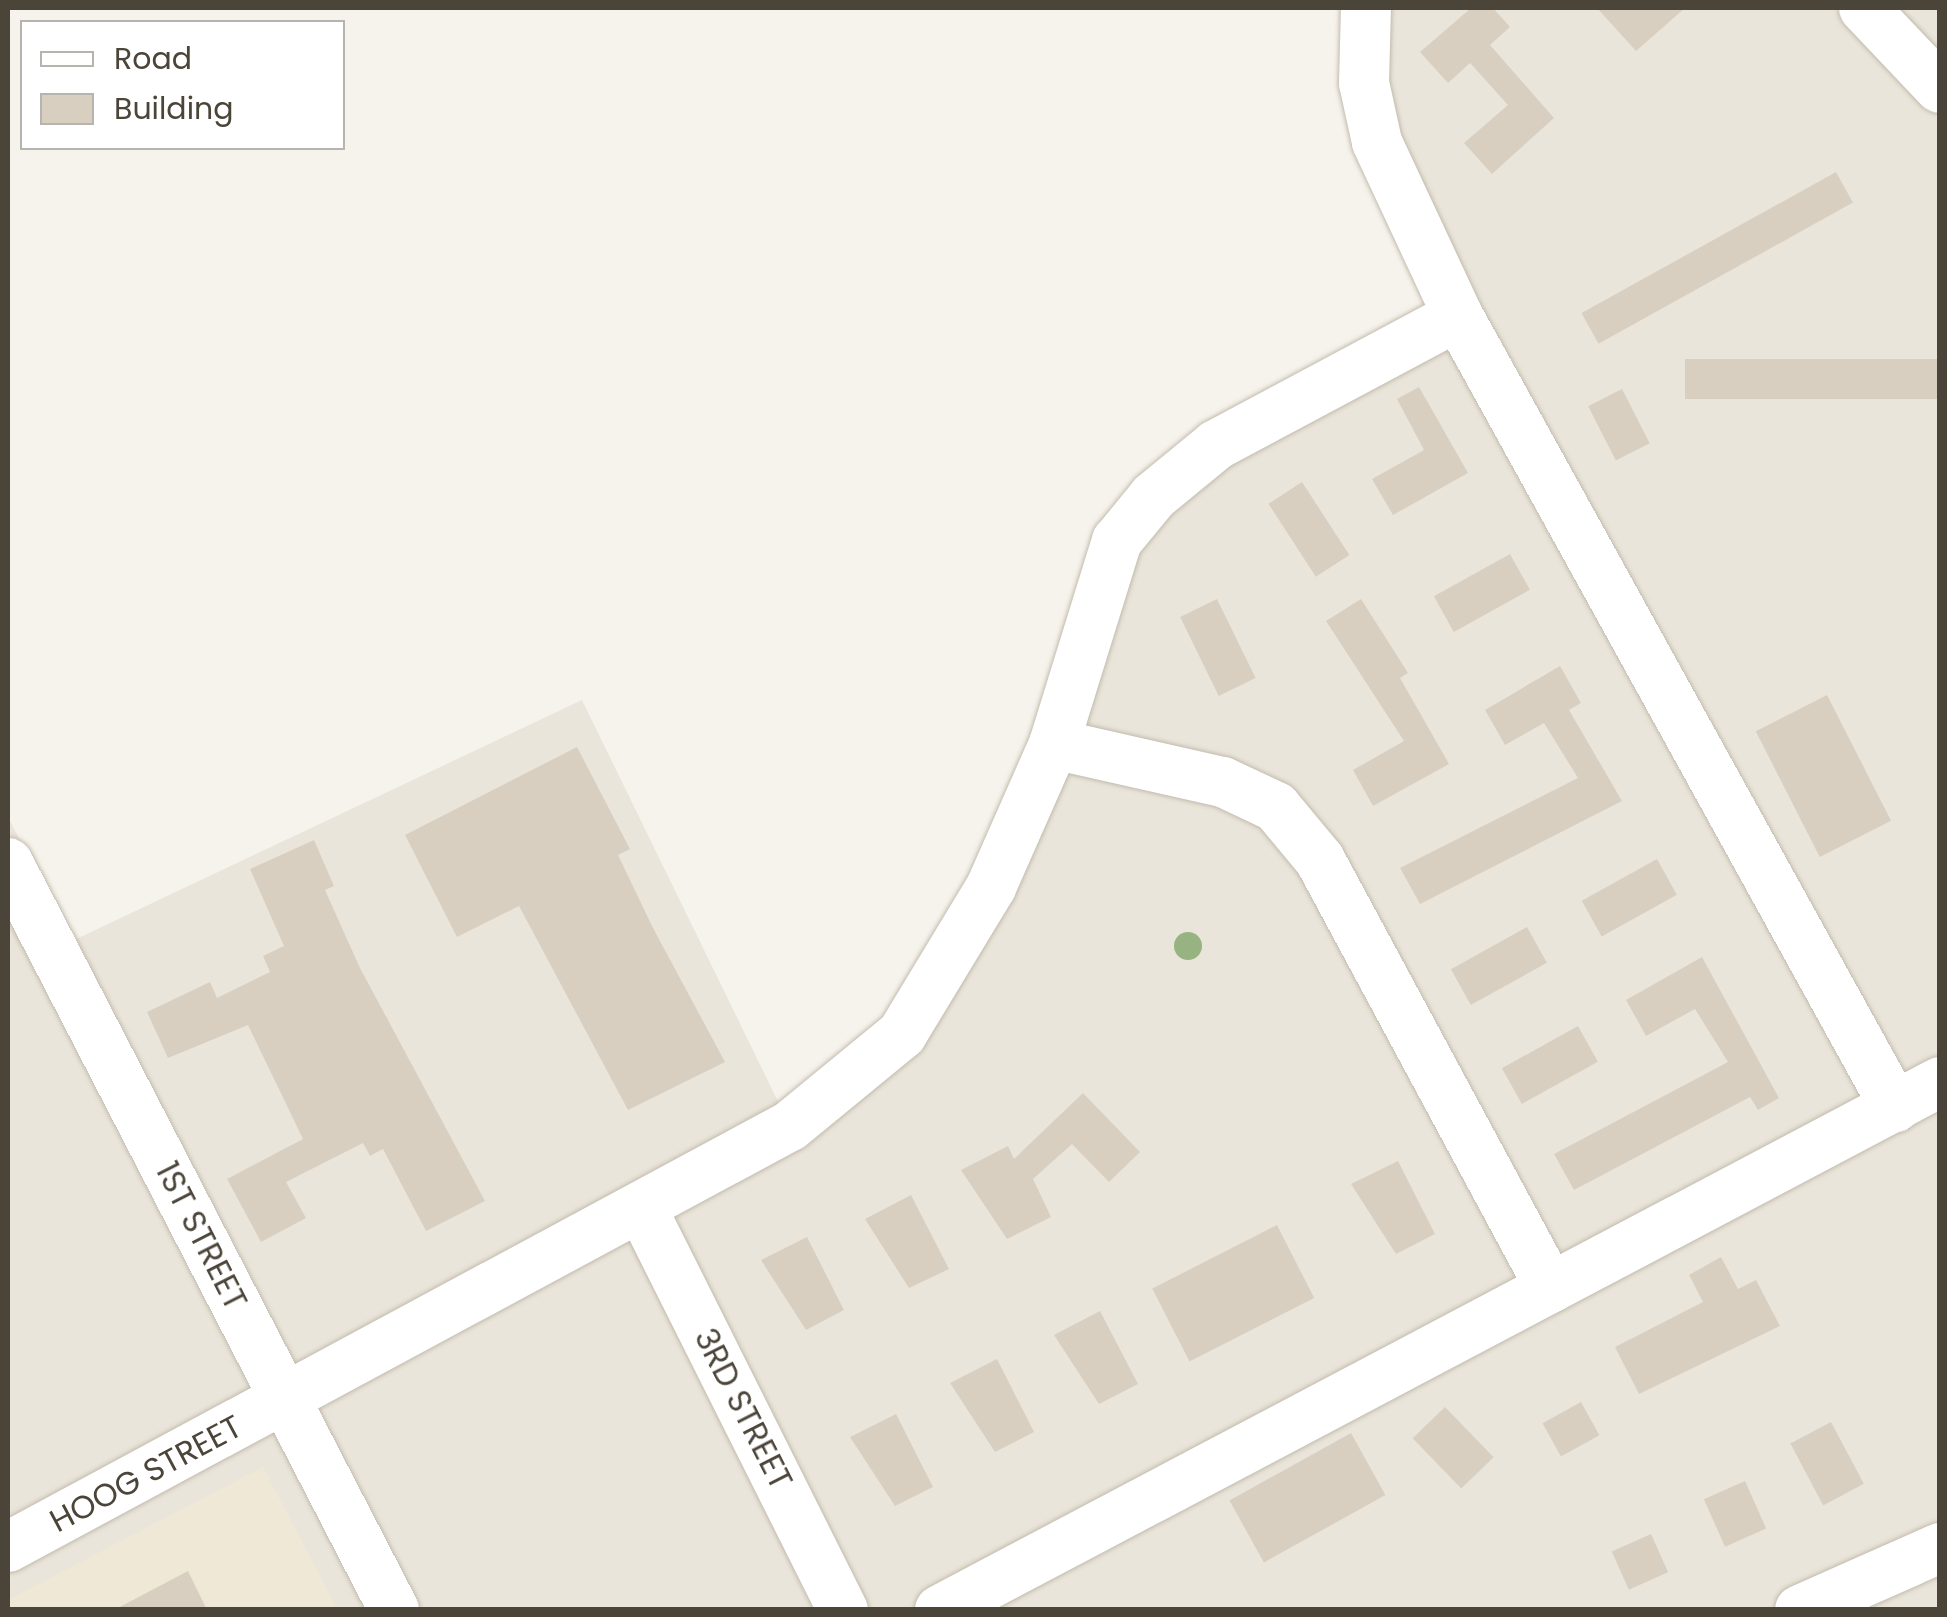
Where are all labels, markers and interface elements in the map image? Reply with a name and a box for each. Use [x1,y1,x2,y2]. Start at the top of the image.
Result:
legend [20,20,345,150]
text: Road [114,37,192,80]
text: Building [114,87,234,130]
street label: 1ST STREET [147,1156,255,1316]
street label: 3RD STREET [686,1322,800,1496]
street label: HOOG STREET [44,1407,248,1541]

